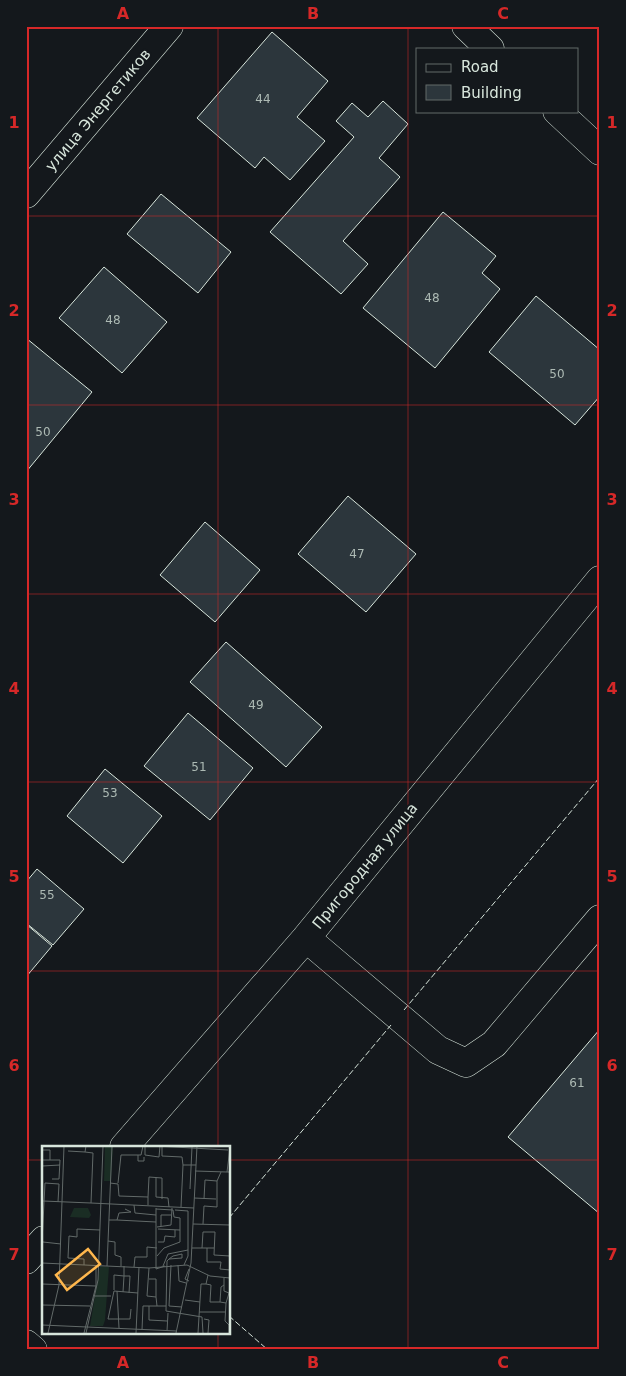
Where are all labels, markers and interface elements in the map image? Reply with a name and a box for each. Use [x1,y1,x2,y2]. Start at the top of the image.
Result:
text: A [117,4,130,23]
text: B [307,4,319,23]
text: C [497,4,509,23]
street label: улица Энергетиков [42,45,154,175]
legend [416,48,578,112]
text: Road [461,58,499,76]
text: Building [461,84,522,102]
house number: 44 [255,92,271,106]
text: 1 [8,113,20,132]
text: 1 [606,113,618,132]
house number: 48 [424,291,440,305]
text: 2 [8,301,20,320]
text: 2 [606,301,618,320]
house number: 48 [105,313,121,327]
house number: 50 [549,367,565,381]
house number: 50 [35,425,51,439]
text: 3 [8,490,20,509]
text: 3 [606,490,618,509]
house number: 47 [349,547,365,561]
text: 4 [8,679,20,698]
text: 4 [606,679,618,698]
house number: 49 [248,698,264,712]
house number: 51 [191,760,207,774]
house number: 53 [102,786,118,800]
street label: Пригородная улица [309,799,421,933]
text: 5 [8,867,20,886]
text: 5 [606,867,618,886]
house number: 55 [39,888,55,902]
text: 6 [8,1056,20,1075]
text: 6 [606,1056,618,1075]
house number: 61 [569,1076,585,1090]
inset map [42,1146,230,1334]
text: 7 [8,1245,20,1264]
text: 7 [606,1245,618,1264]
text: A [117,1353,130,1372]
text: B [307,1353,319,1372]
text: C [497,1353,509,1372]

